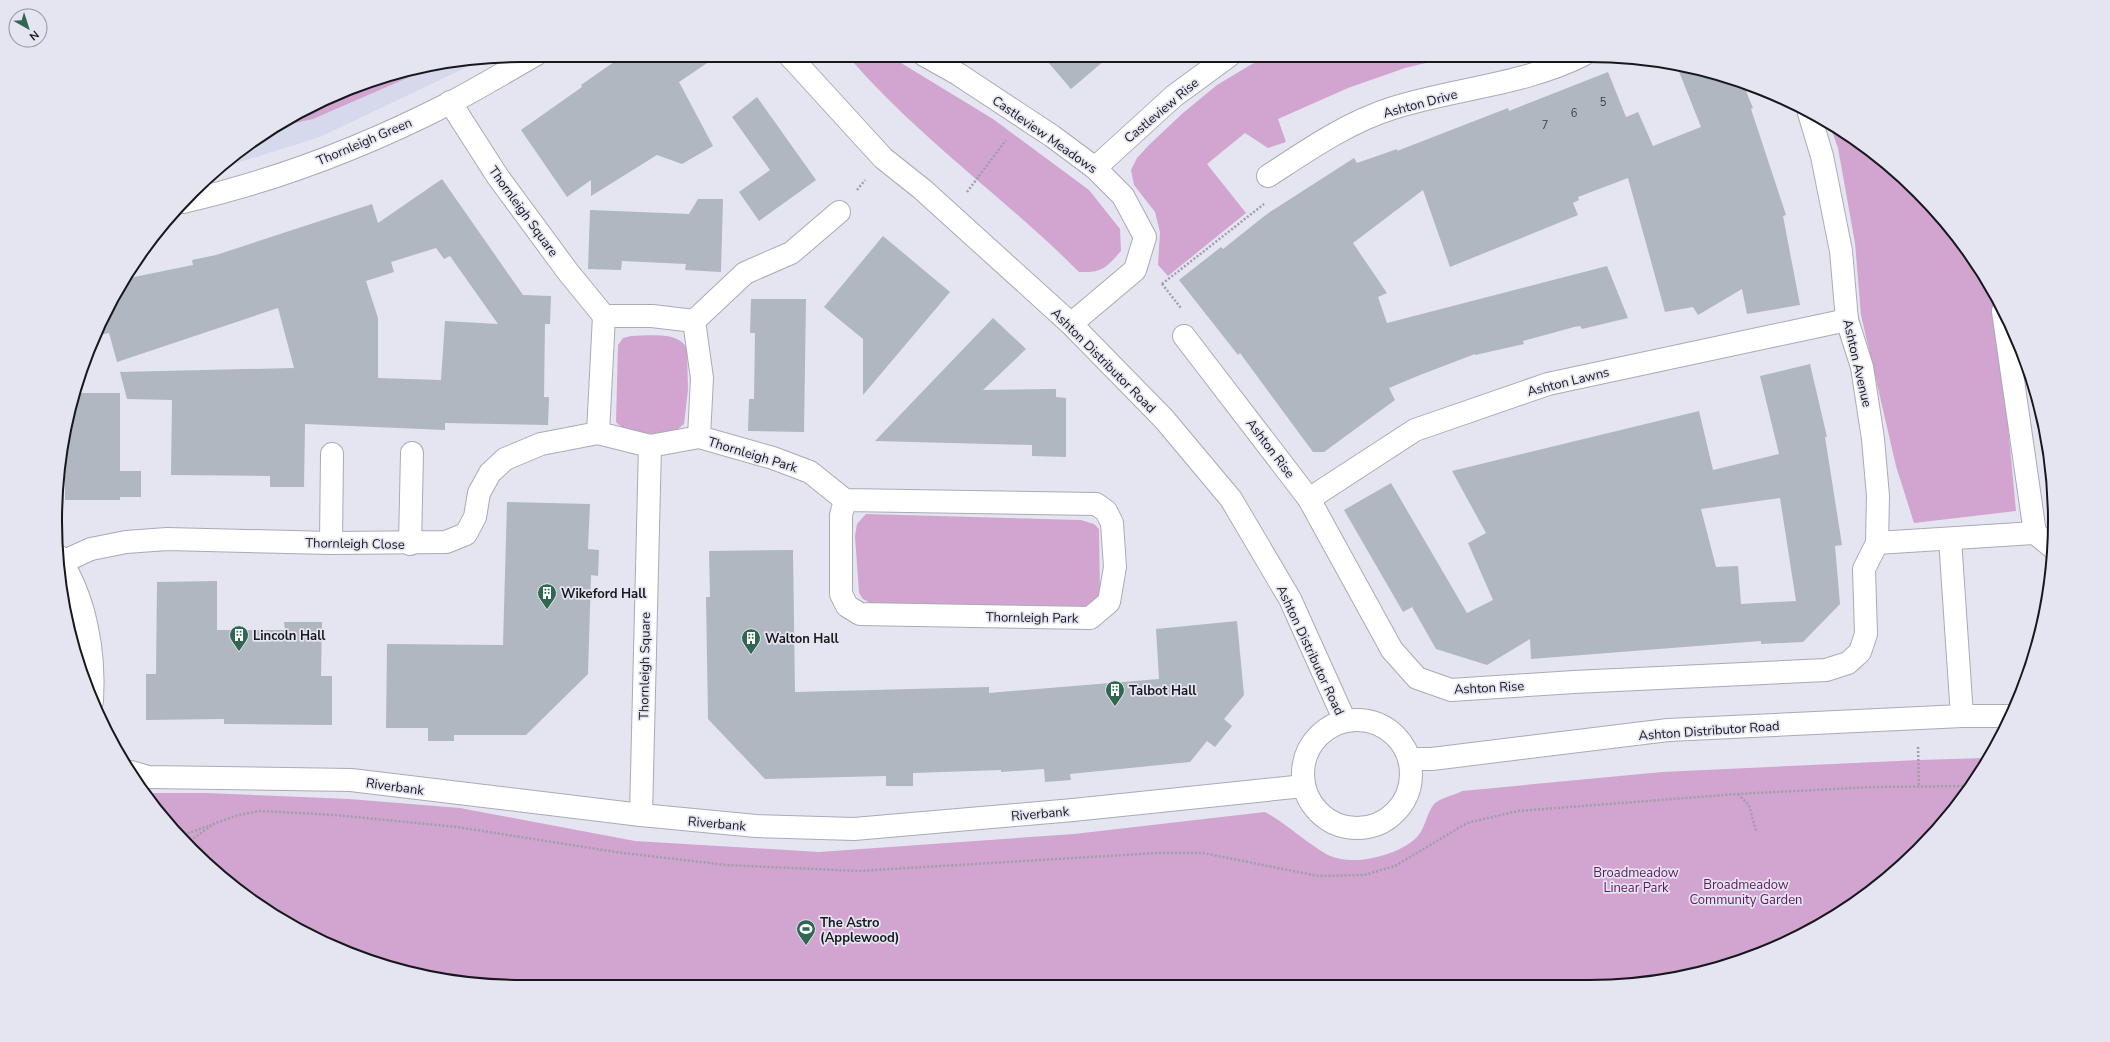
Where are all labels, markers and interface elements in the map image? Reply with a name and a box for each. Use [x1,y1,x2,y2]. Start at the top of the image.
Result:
north arrow [8,8,48,48]
text: N [26,27,42,44]
street label: Castleview Rise [1120,74,1203,147]
street label: Ashton Drive [1381,85,1460,123]
street label: Castleview Meadows [988,92,1100,178]
house number: 5 [1600,95,1607,110]
house number: 6 [1571,106,1578,121]
street label: Thornleigh Green [314,114,415,170]
house number: 7 [1542,118,1548,133]
street label: Thornleigh Square [484,163,562,261]
street label: Ashton Distributor Road [1047,304,1160,417]
street label: Ashton Avenue [1838,317,1876,409]
street label: Ashton Lawns [1525,363,1611,401]
street label: Ashton Rise [1242,415,1299,482]
street label: Thornleigh Park [706,433,800,477]
street label: Thornleigh Close [305,534,405,554]
building icon: Wikeford Hall [536,582,558,610]
street label: Ashton Distributor Road [1272,583,1348,718]
place label: Wikeford Hall [561,585,647,603]
street label: Thornleigh Park [986,608,1079,628]
street label: Thornleigh Square [635,612,655,720]
building icon: Lincoln Hall [228,624,250,652]
place label: Lincoln Hall [253,627,326,645]
building icon: Walton Hall [740,627,762,655]
place label: Walton Hall [765,630,840,648]
street label: Ashton Rise [1453,677,1525,699]
building icon: Talbot Hall [1104,679,1126,707]
place label: Talbot Hall [1129,682,1197,700]
street label: Ashton Distributor Road [1638,717,1780,745]
street label: Riverbank [365,774,425,800]
street label: Riverbank [1010,802,1070,826]
street label: Riverbank [687,812,747,836]
park label: Broadmeadow Linear Park [1593,864,1679,897]
park label: Broadmeadow Community Garden [1690,876,1802,909]
place label: The Astro (Applewood) [820,914,899,947]
sports icon: The Astro (Applewood) [795,918,817,946]

